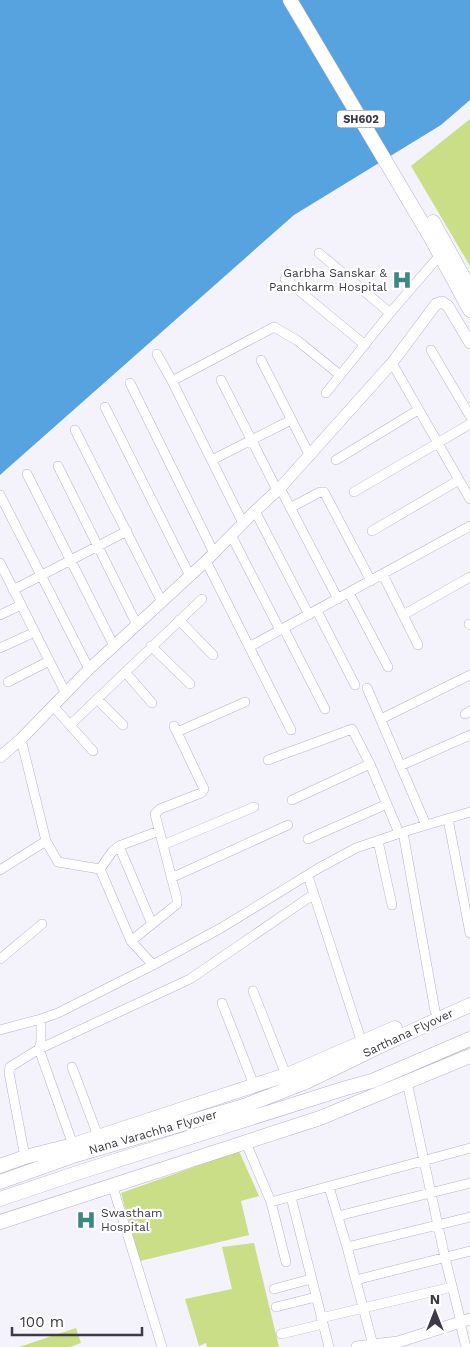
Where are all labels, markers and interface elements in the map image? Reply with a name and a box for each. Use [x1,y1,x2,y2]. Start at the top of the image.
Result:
road number: SH602 [337,110,385,128]
place label: Garbha Sanskar & Panchkarm Hospital [269,266,388,294]
hospital icon: Garbha Sanskar & Panchkarm Hospital [391,269,413,291]
street label: Sarthana Flyover [360,1006,456,1060]
street label: Nana Varachha Flyover [87,1107,219,1157]
place label: Swastham Hospital [101,1206,162,1234]
hospital icon: Swastham Hospital [75,1209,97,1231]
north arrow [410,1287,460,1337]
text: N [430,1291,440,1307]
scale bar [12,1304,142,1336]
text: 100 m [20,1313,64,1331]

